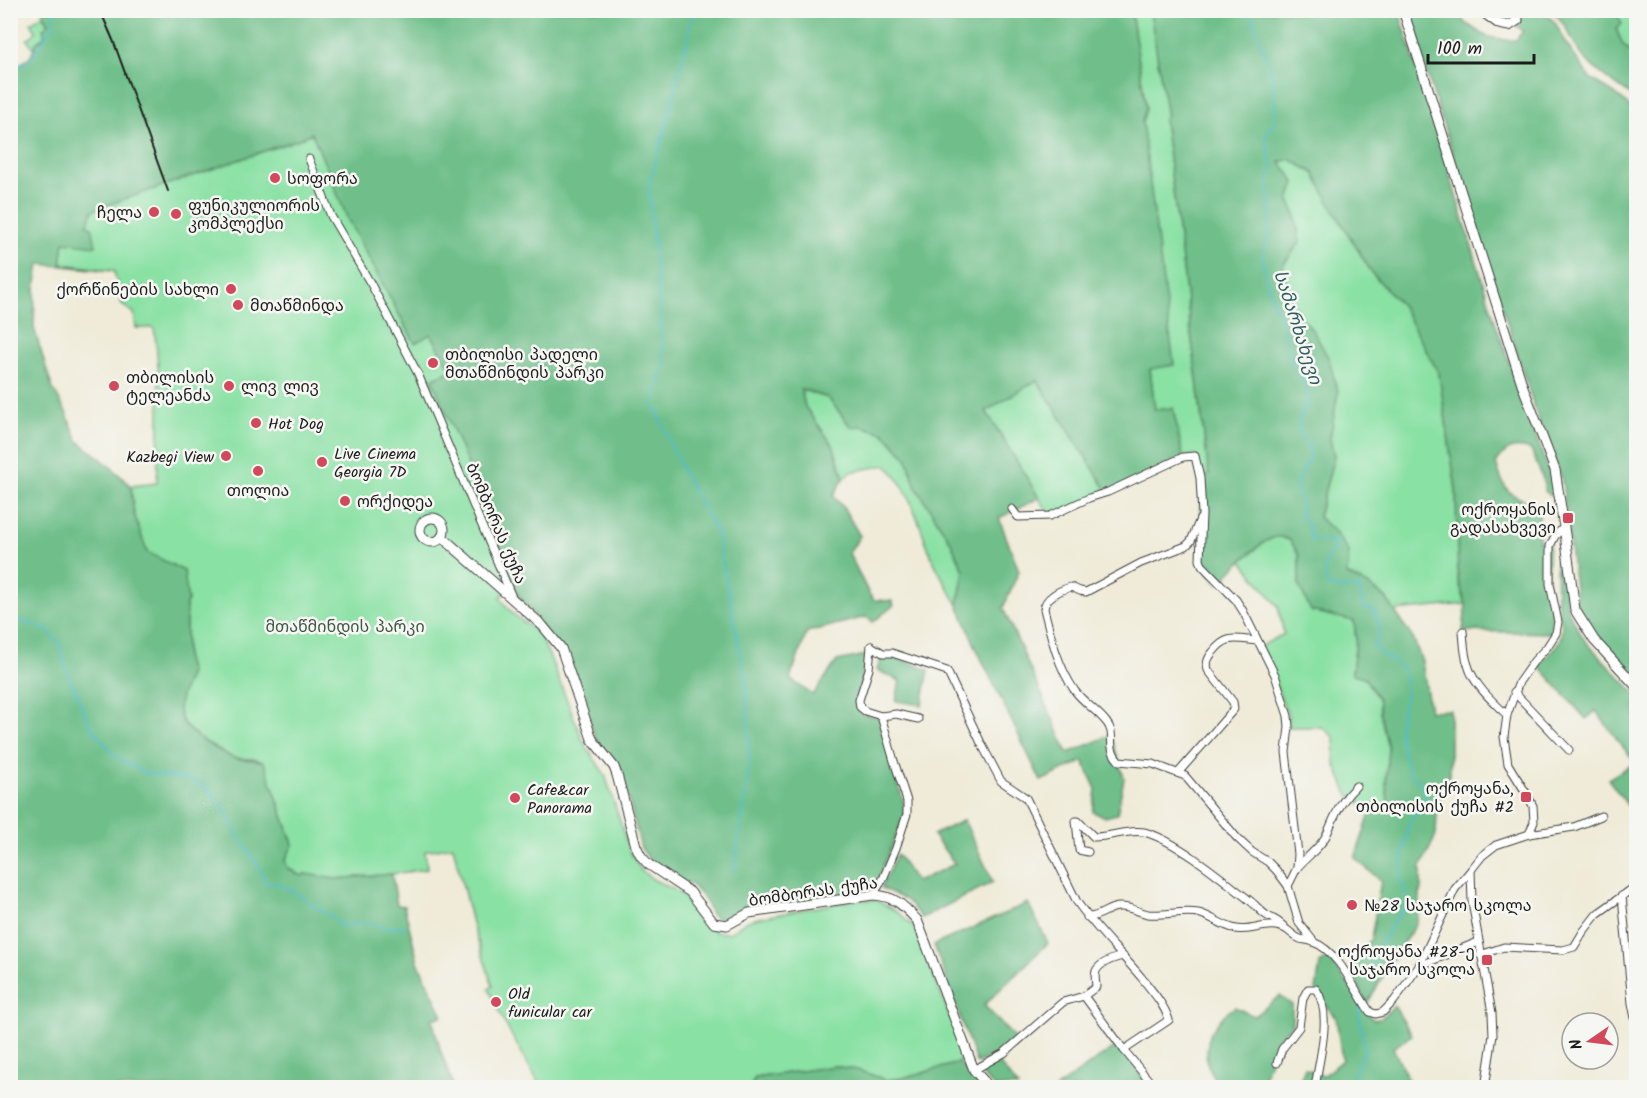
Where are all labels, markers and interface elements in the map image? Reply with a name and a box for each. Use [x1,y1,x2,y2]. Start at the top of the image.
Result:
scale bar [1428,27,1534,65]
text: 100 m [1437,35,1482,64]
place label: სოფორა [287,167,358,192]
marker: სოფორა [268,171,282,185]
place label: ფუნიკულიორის კომპლექსი [188,194,320,237]
place label: ჩელა [97,201,142,226]
marker: ჩელა [147,205,161,219]
marker: ფუნიკულიორის კომპლექსი [169,207,183,221]
water label: სამარხახევი [1264,267,1329,389]
place label: ქორწინების სახლი [56,278,219,303]
marker: ქორწინების სახლი [224,282,238,296]
place label: მთაწმინდა [250,294,344,319]
marker: მთაწმინდა [231,298,245,312]
place label: თბილისი პადელი მთაწმინდის პარკი [445,343,604,386]
marker: თბილისი პადელი მთაწმინდის პარკი [426,356,440,370]
place label: თბილისის ტელეანძა [126,366,214,409]
place label: ლივ ლივ [241,375,319,400]
marker: თბილისის ტელეანძა [107,379,121,393]
marker: ლივ ლივ [222,379,236,393]
place label: Hot Dog [268,412,324,437]
marker: Hot Dog [249,416,263,430]
place label: Live Cinema Georgia 7D [334,442,416,485]
place label: Kazbegi View [126,445,214,470]
marker: Kazbegi View [219,449,233,463]
marker: Live Cinema Georgia 7D [315,455,329,469]
street label: ბომბორას ქუჩა [459,459,533,588]
marker: თოლია [251,464,265,478]
place label: თოლია [227,479,289,504]
place label: ორქიდეა [357,490,433,515]
marker: ორქიდეა [338,494,352,508]
place label: ოქროყანის გადასახვევი [1450,498,1556,541]
marker: ოქროყანის გადასახვევი [1561,511,1575,525]
park label: მთაწმინდის პარკი [265,615,425,640]
place label: ოქროყანა, თბილისის ქუჩა #2 [1356,777,1514,820]
place label: Cafe&car Panorama [527,778,592,821]
marker: ოქროყანა, თბილისის ქუჩა #2 [1519,790,1533,804]
marker: Cafe&car Panorama [508,791,522,805]
street label: ბომბორას ქუჩა [747,871,879,914]
place label: №28 საჯარო სკოლა [1364,894,1531,919]
marker: №28 საჯარო სკოლა [1345,898,1359,912]
place label: ოქროყანა #28-ე საჯარო სკოლა [1338,940,1475,983]
marker: ოქროყანა #28-ე საჯარო სკოლა [1480,953,1494,967]
place label: Old funicular car [508,982,594,1025]
marker: Old funicular car [489,995,503,1009]
north arrow [1560,1011,1620,1071]
text: N [1564,1036,1590,1052]

